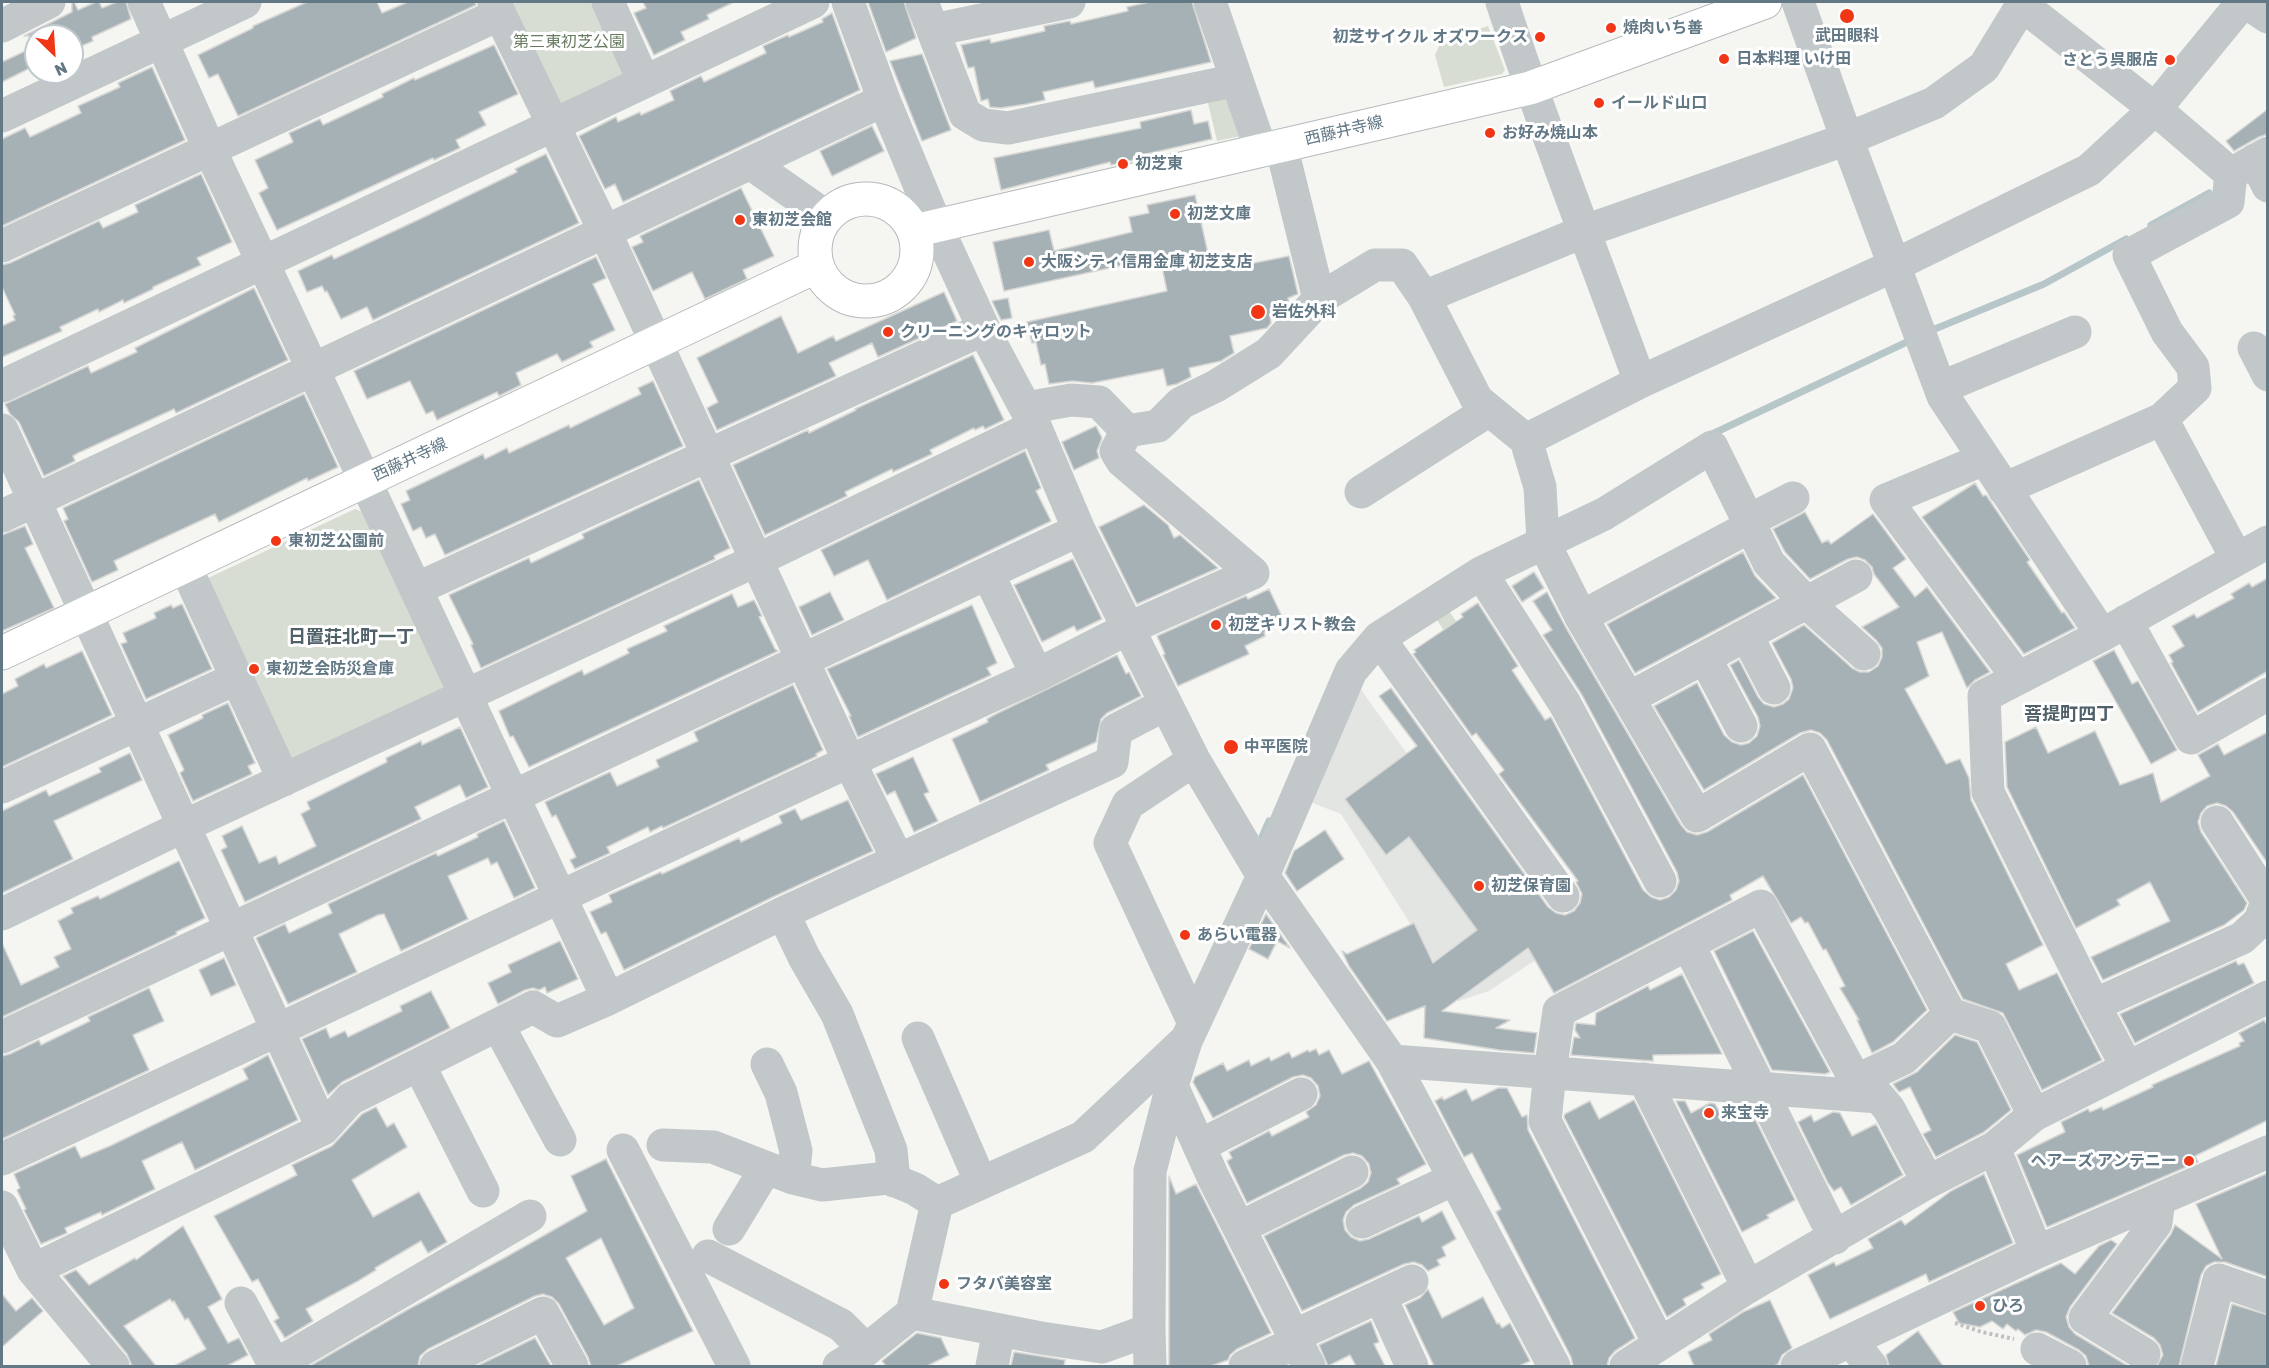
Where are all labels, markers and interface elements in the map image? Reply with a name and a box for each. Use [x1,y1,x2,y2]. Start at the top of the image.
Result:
marker: 武田眼科 [1838,7,1856,25]
place label: 焼肉いち善 [1623,18,1703,38]
marker: 焼肉いち善 [1604,21,1618,35]
north arrow [24,24,84,84]
place label: 武田眼科 [1815,26,1879,46]
place label: 初芝サイクル オズワークス [1333,27,1528,47]
marker: 初芝サイクル オズワークス [1533,30,1547,44]
park label: 第三東初芝公園 [513,32,625,52]
place label: 日本料理 いけ田 [1736,49,1851,69]
place label: さとう呉服店 [2062,50,2158,70]
marker: 日本料理 いけ田 [1717,52,1731,66]
marker: さとう呉服店 [2163,53,2177,67]
text: N [52,58,70,80]
place label: イールド山口 [1611,93,1707,113]
marker: イールド山口 [1592,96,1606,110]
street label: 西藤井寺線 [1303,113,1385,149]
place label: お好み焼山本 [1502,123,1598,143]
marker: お好み焼山本 [1483,126,1497,140]
place label: 初芝東 [1135,154,1183,174]
marker: 初芝東 [1116,157,1130,171]
place label: 初芝文庫 [1187,204,1251,224]
marker: 初芝文庫 [1168,207,1182,221]
place label: 東初芝会館 [752,210,832,230]
marker: 東初芝会館 [733,213,747,227]
place label: 大阪シティ信用金庫 初芝支店 [1041,252,1252,272]
marker: 大阪シティ信用金庫 初芝支店 [1022,255,1036,269]
place label: 岩佐外科 [1272,302,1336,322]
marker: 岩佐外科 [1249,303,1267,321]
place label: クリーニングのキャロット [900,322,1092,342]
marker: クリーニングのキャロット [881,325,895,339]
street label: 西藤井寺線 [370,434,450,486]
place label: 東初芝公園前 [288,531,384,551]
marker: 東初芝公園前 [269,534,283,548]
place label: 初芝キリスト教会 [1228,615,1356,635]
marker: 初芝キリスト教会 [1209,618,1223,632]
district label: 日置荘北町一丁 [288,627,414,649]
place label: 東初芝会防災倉庫 [266,659,394,679]
marker: 東初芝会防災倉庫 [247,662,261,676]
district label: 菩提町四丁 [2024,704,2114,726]
place label: 中平医院 [1244,737,1308,757]
marker: 中平医院 [1222,738,1240,756]
place label: 初芝保育園 [1491,876,1571,896]
marker: 初芝保育園 [1472,879,1486,893]
place label: あらい電器 [1197,925,1277,945]
marker: あらい電器 [1178,928,1192,942]
place label: 来宝寺 [1721,1103,1769,1123]
marker: 来宝寺 [1702,1106,1716,1120]
place label: ヘアーズ アンテニー [2031,1151,2177,1171]
marker: ヘアーズ アンテニー [2182,1154,2196,1168]
place label: フタバ美容室 [956,1274,1052,1294]
marker: フタバ美容室 [937,1277,951,1291]
place label: ひろ [1992,1296,2024,1316]
marker: ひろ [1973,1299,1987,1313]

